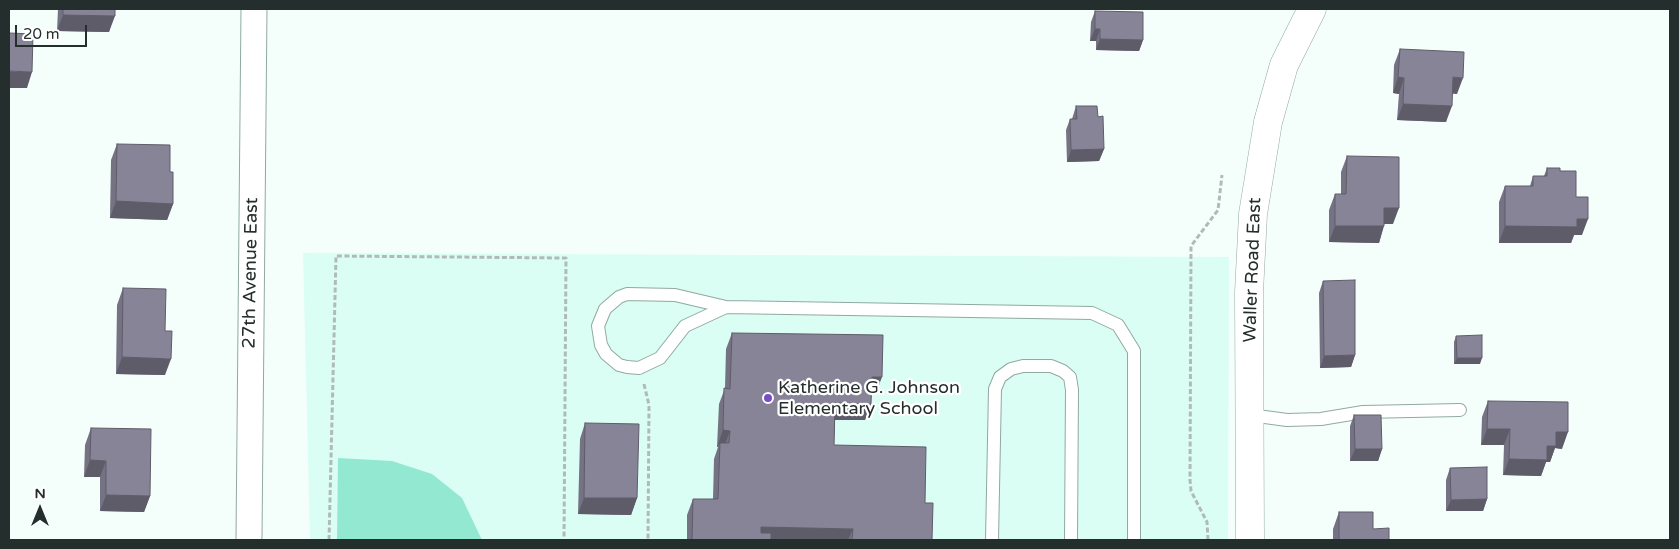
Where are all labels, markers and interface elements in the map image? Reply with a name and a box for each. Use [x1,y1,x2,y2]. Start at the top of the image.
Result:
scale bar [18,15,90,47]
text: 20 m [23,25,60,43]
street label: 27th Avenue East [239,197,263,349]
street label: Waller Road East [1240,197,1266,343]
place label: Katherine G. Johnson Elementary School [778,377,960,419]
marker: Katherine G. Johnson Elementary School [762,392,774,404]
north arrow [15,484,65,534]
text: N [34,485,46,502]

